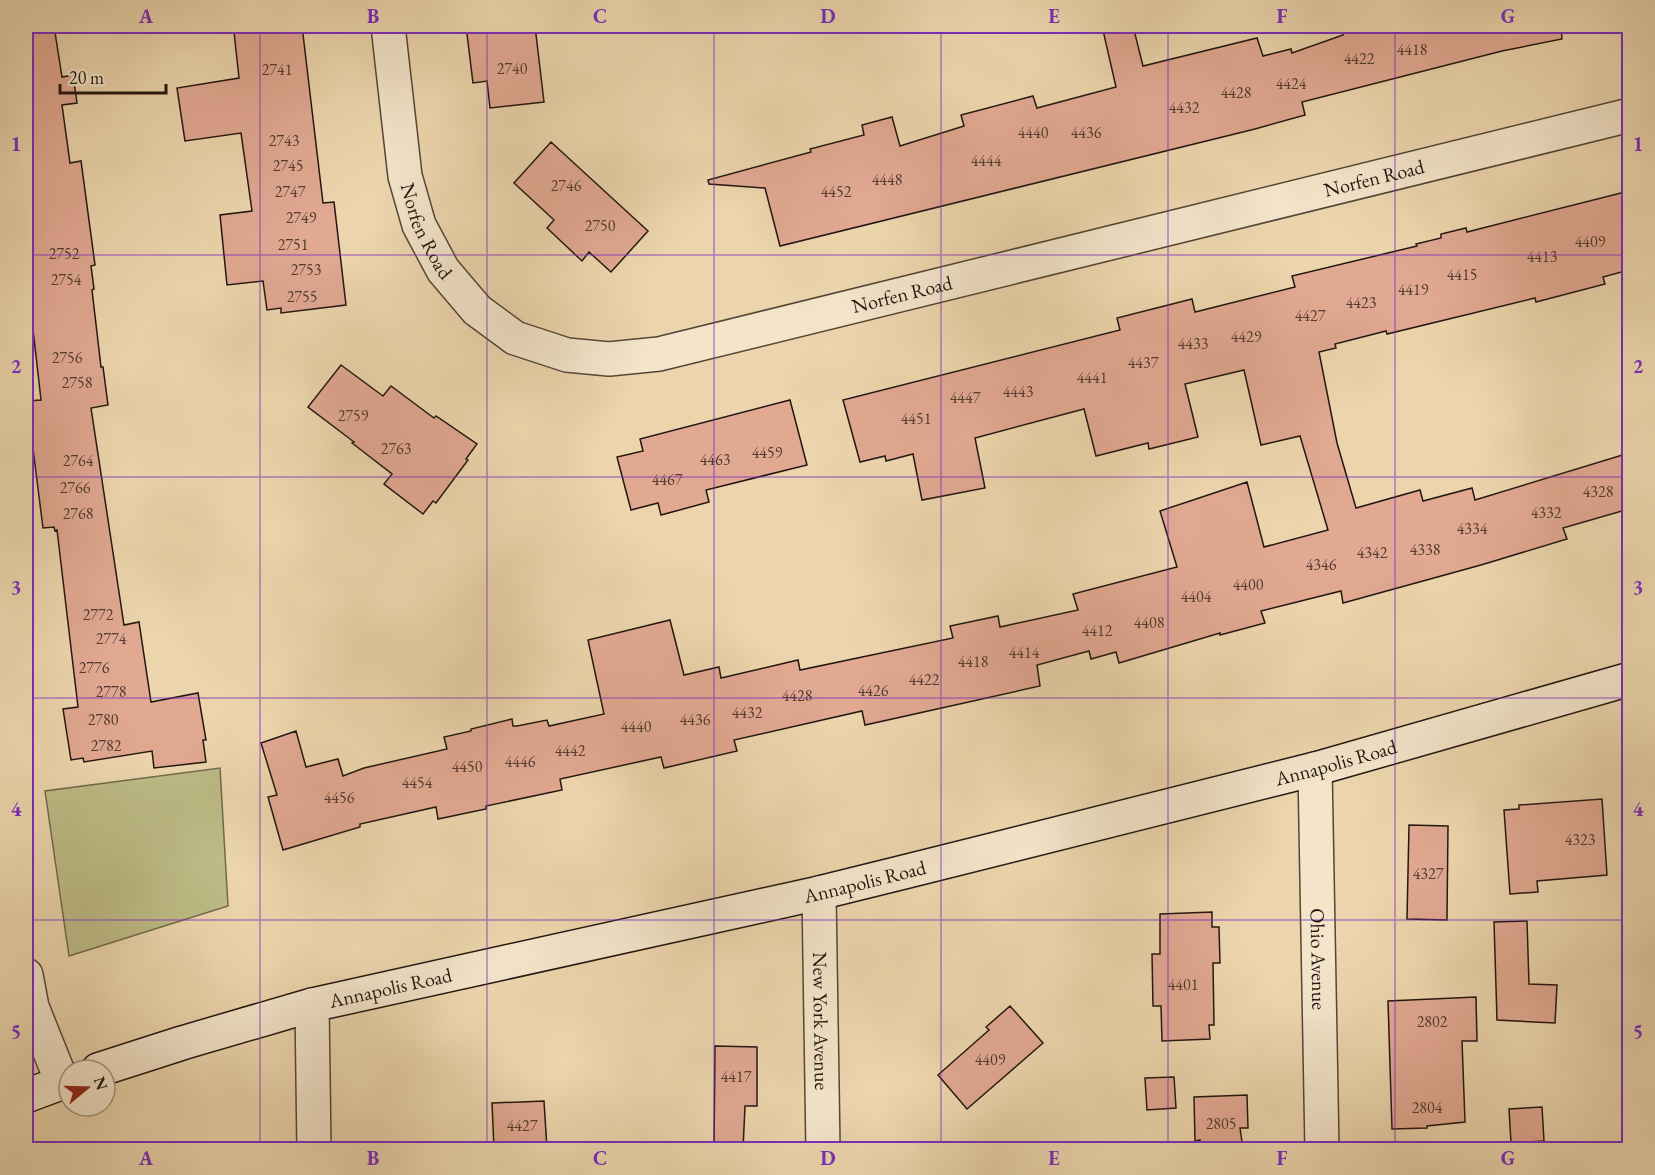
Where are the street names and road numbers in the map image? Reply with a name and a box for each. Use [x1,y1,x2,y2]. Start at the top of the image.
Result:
street label: Norfen Road [1321,153,1428,203]
street label: Norfen Road [395,180,459,285]
street label: Norfen Road [849,269,956,319]
street label: Annapolis Road [1271,733,1401,792]
street label: Annapolis Road [800,854,929,909]
street label: Ohio Avenue [1305,908,1332,1010]
street label: New York Avenue [807,952,835,1091]
street label: Annapolis Road [326,961,455,1014]

